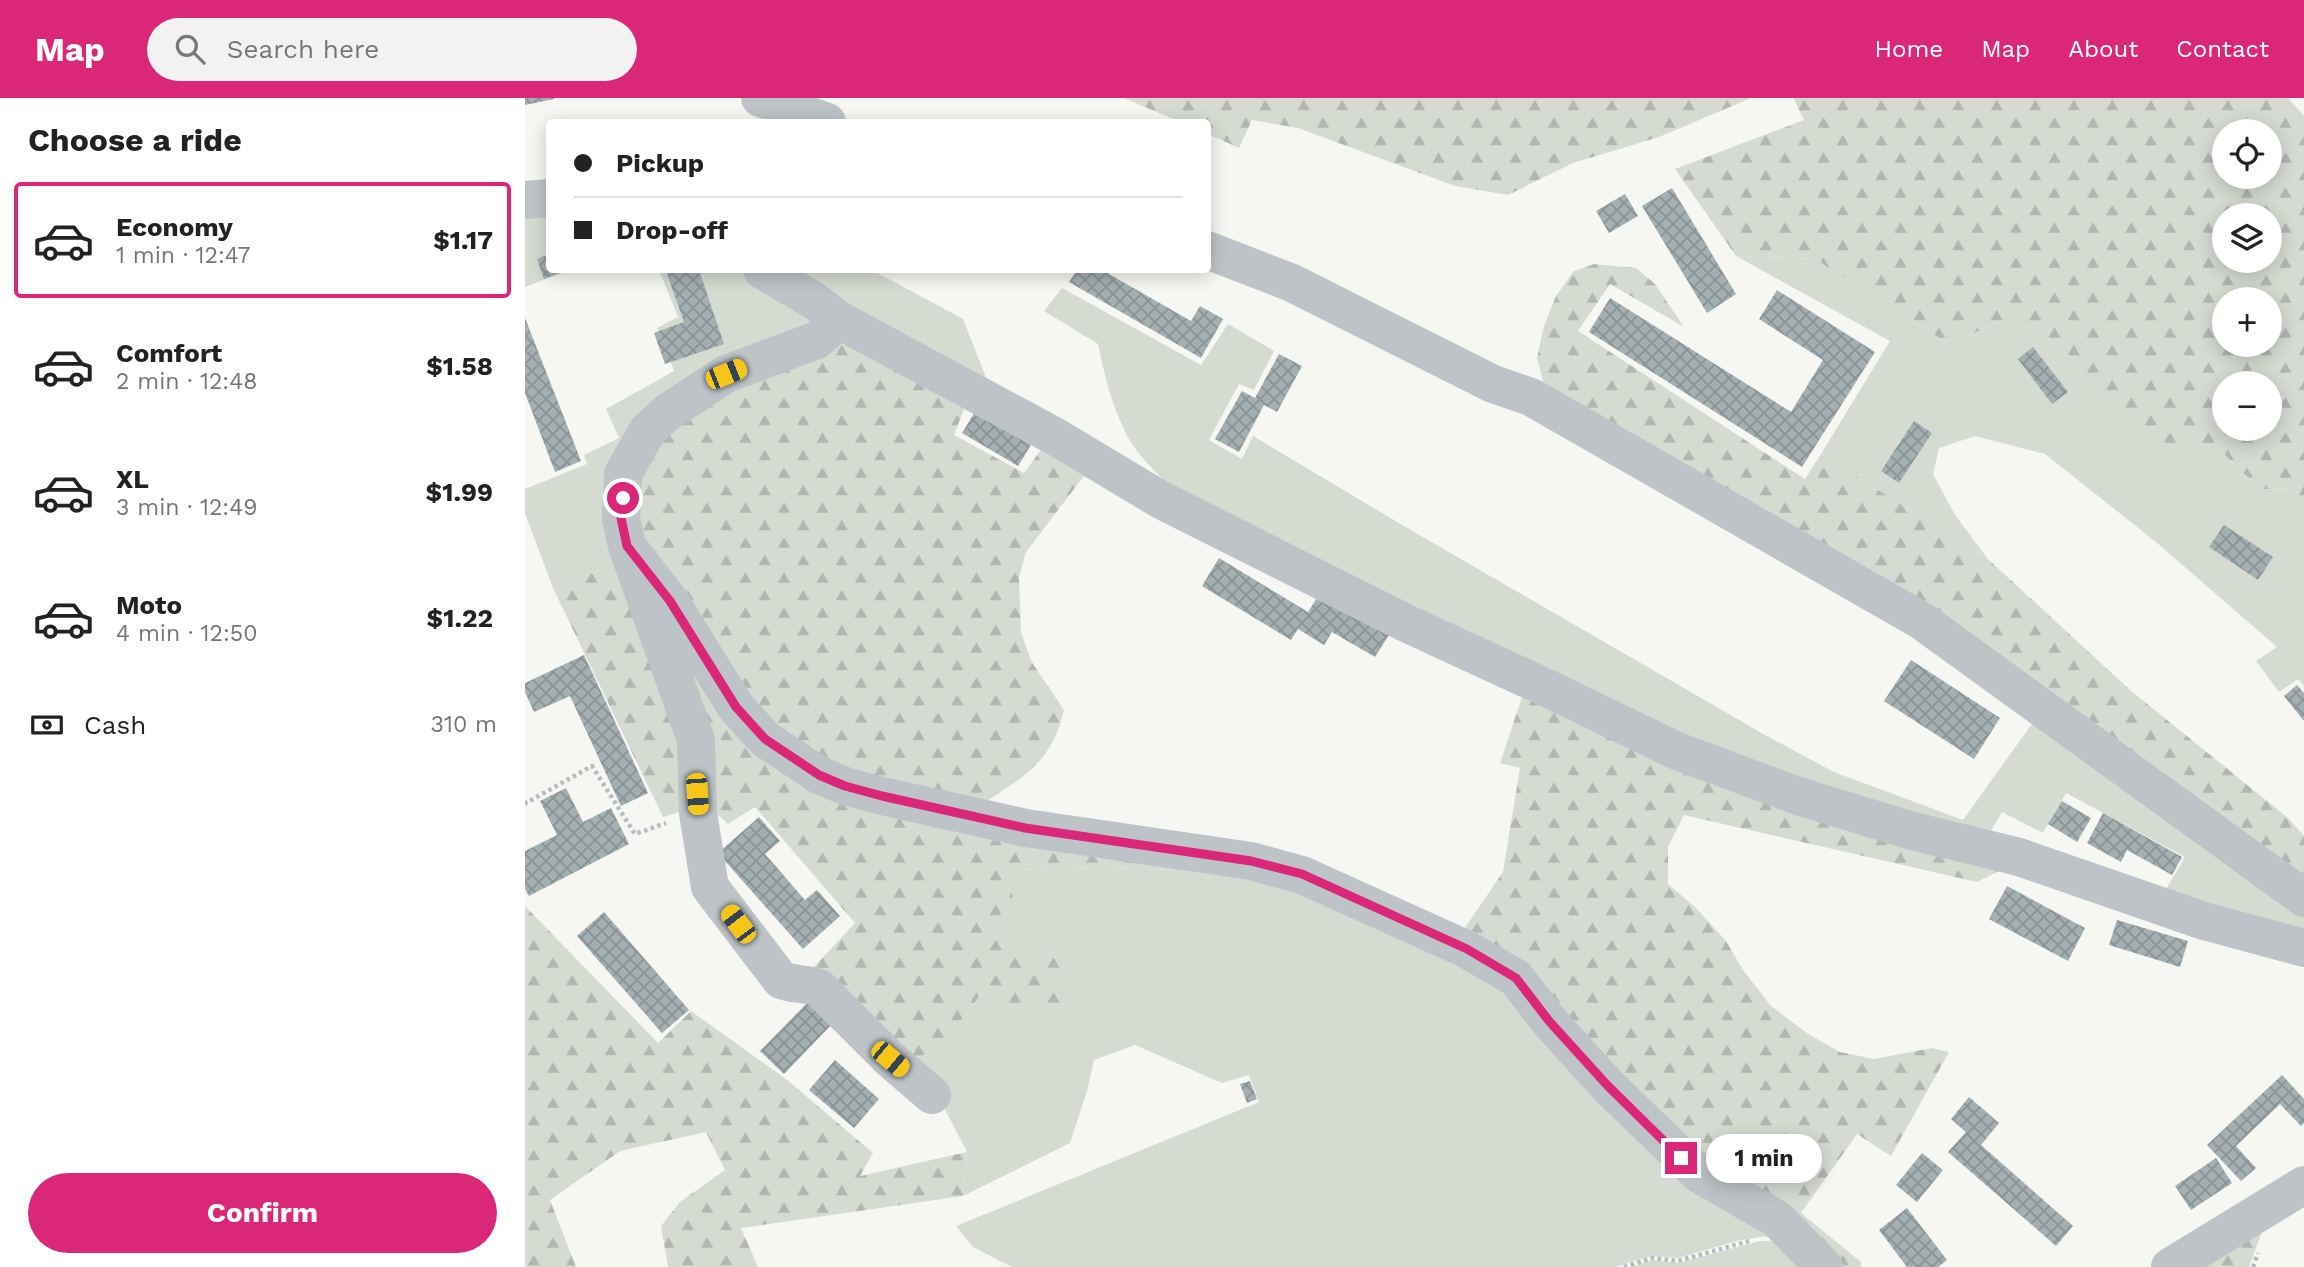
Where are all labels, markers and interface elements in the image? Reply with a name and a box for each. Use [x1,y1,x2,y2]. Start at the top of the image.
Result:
search box [147,18,637,81]
text: Map [35,30,105,69]
icon: search [171,30,209,68]
text: Search here [227,34,379,64]
text: Home [1875,35,1943,63]
text: Map [1981,35,2030,63]
text: About [2068,35,2138,63]
text: Contact [2176,35,2269,63]
map controls [2212,119,2282,441]
button: locate [2212,119,2282,189]
text: Choose a ride [28,121,242,159]
text: Pickup [616,148,704,178]
button: layers [2212,203,2282,273]
icon: car [32,209,95,272]
text: Economy [116,212,233,242]
text: Drop-off [616,215,728,245]
text: $1.17 [433,225,493,255]
text: 1 min · 12:47 [116,242,251,269]
button: + [2212,287,2282,357]
icon: car [32,335,95,398]
text: Comfort [116,338,222,368]
text: $1.58 [426,351,493,381]
car [703,356,750,392]
text: 2 min · 12:48 [116,368,257,395]
button: − [2212,371,2282,441]
icon: car [32,461,95,524]
text: XL [116,464,149,494]
text: $1.99 [426,477,493,507]
route start [607,482,639,514]
text: 3 min · 12:49 [116,494,257,521]
icon: car [32,587,95,650]
text: Moto [116,590,182,620]
text: $1.22 [427,603,493,633]
text: 4 min · 12:50 [116,620,257,647]
icon: cash [28,706,66,744]
text: Cash [84,710,146,740]
text: 310 m [431,711,497,738]
car [686,772,709,816]
car [717,901,760,947]
car [868,1037,913,1081]
callout: 1 min [1705,1134,1821,1182]
route end [1665,1142,1697,1174]
text: 1 min [1734,1145,1794,1172]
button: Confirm [28,1173,497,1253]

